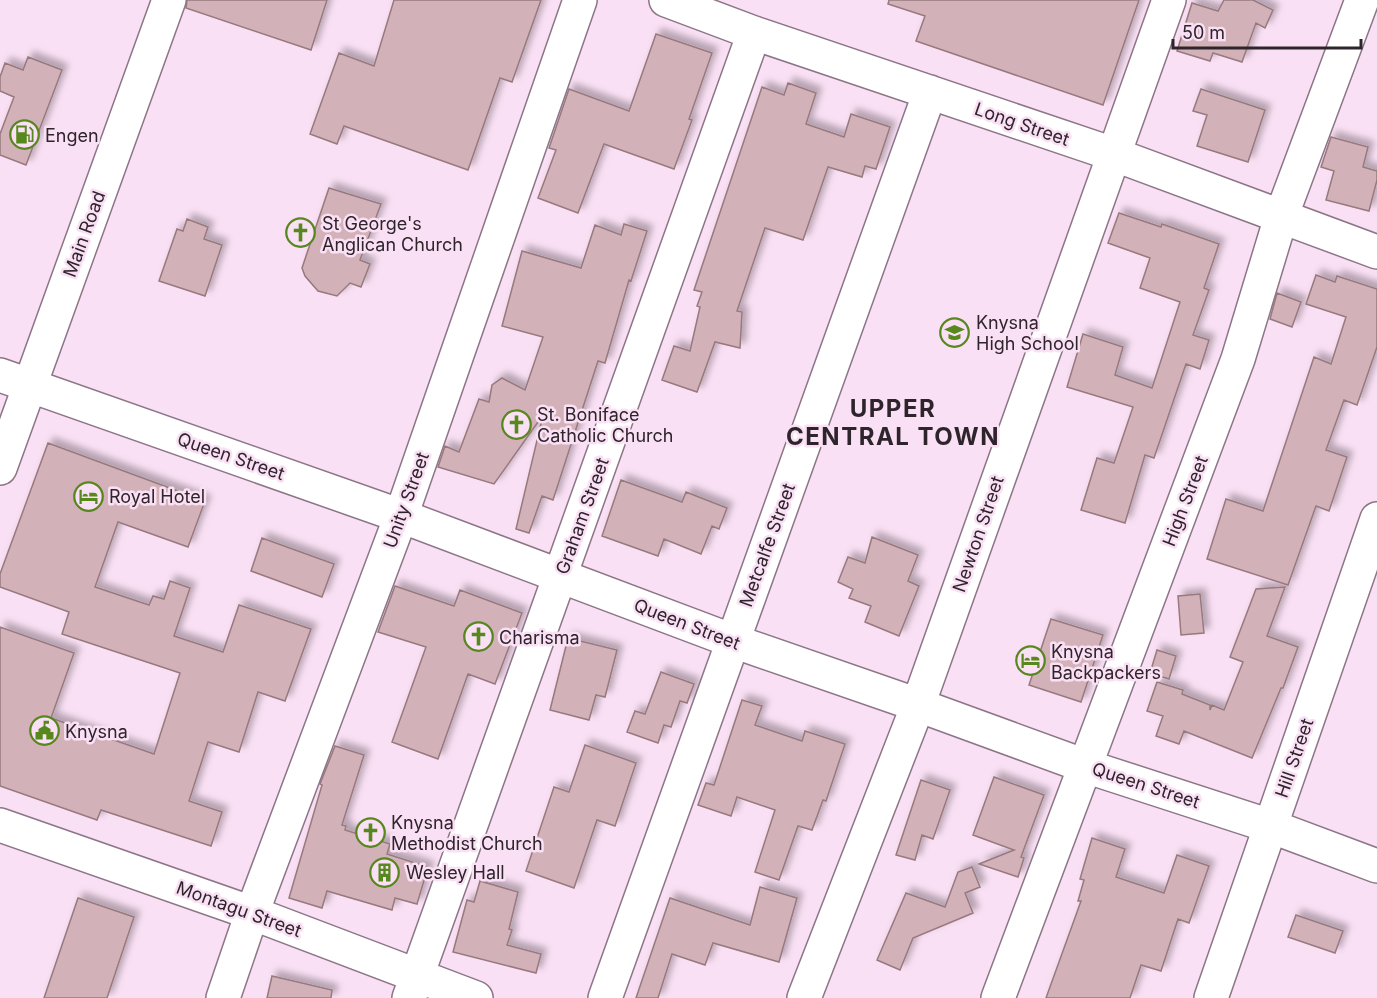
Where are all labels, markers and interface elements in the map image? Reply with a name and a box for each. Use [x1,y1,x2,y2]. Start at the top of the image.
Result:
scale bar [1173,12,1360,50]
text: 50 m [1182,22,1225,43]
street label: Long Street [972,98,1072,150]
fuel station icon: Engen [8,119,40,151]
place label: Engen [45,125,99,146]
street label: Main Road [59,188,109,280]
place label: St George's Anglican Church [322,213,463,255]
church icon: St George's Anglican Church [285,217,317,249]
place label: Knysna High School [976,312,1079,354]
school or university icon: Knysna High School [939,316,971,348]
district label: UPPER CENTRAL TOWN [786,394,1000,451]
place label: St. Boniface Catholic Church [537,404,674,446]
church icon: St. Boniface Catholic Church [500,408,532,440]
street label: Queen Street [175,428,287,484]
street label: Unity Street [379,449,433,551]
street label: High Street [1158,453,1212,549]
street label: Graham Street [551,455,613,577]
street label: Newton Street [948,473,1008,595]
hotel icon: Royal Hotel [72,480,104,512]
street label: Metcalfe Street [735,480,799,610]
place label: Royal Hotel [109,486,205,507]
street label: Queen Street [631,594,743,654]
church icon: Charisma [462,621,494,653]
place label: Charisma [499,627,580,648]
place label: Knysna Backpackers [1051,641,1161,683]
hotel icon: Knysna Backpackers [1014,645,1046,677]
public building icon: Knysna [28,715,60,747]
street label: Hill Street [1271,716,1317,800]
place label: Knysna [65,721,128,742]
street label: Queen Street [1090,758,1203,812]
place label: Knysna Methodist Church [391,812,543,854]
church icon: Knysna Methodist Church [354,816,386,848]
building icon: Wesley Hall [369,856,401,888]
place label: Wesley Hall [406,862,505,883]
street label: Montagu Street [174,877,304,941]

